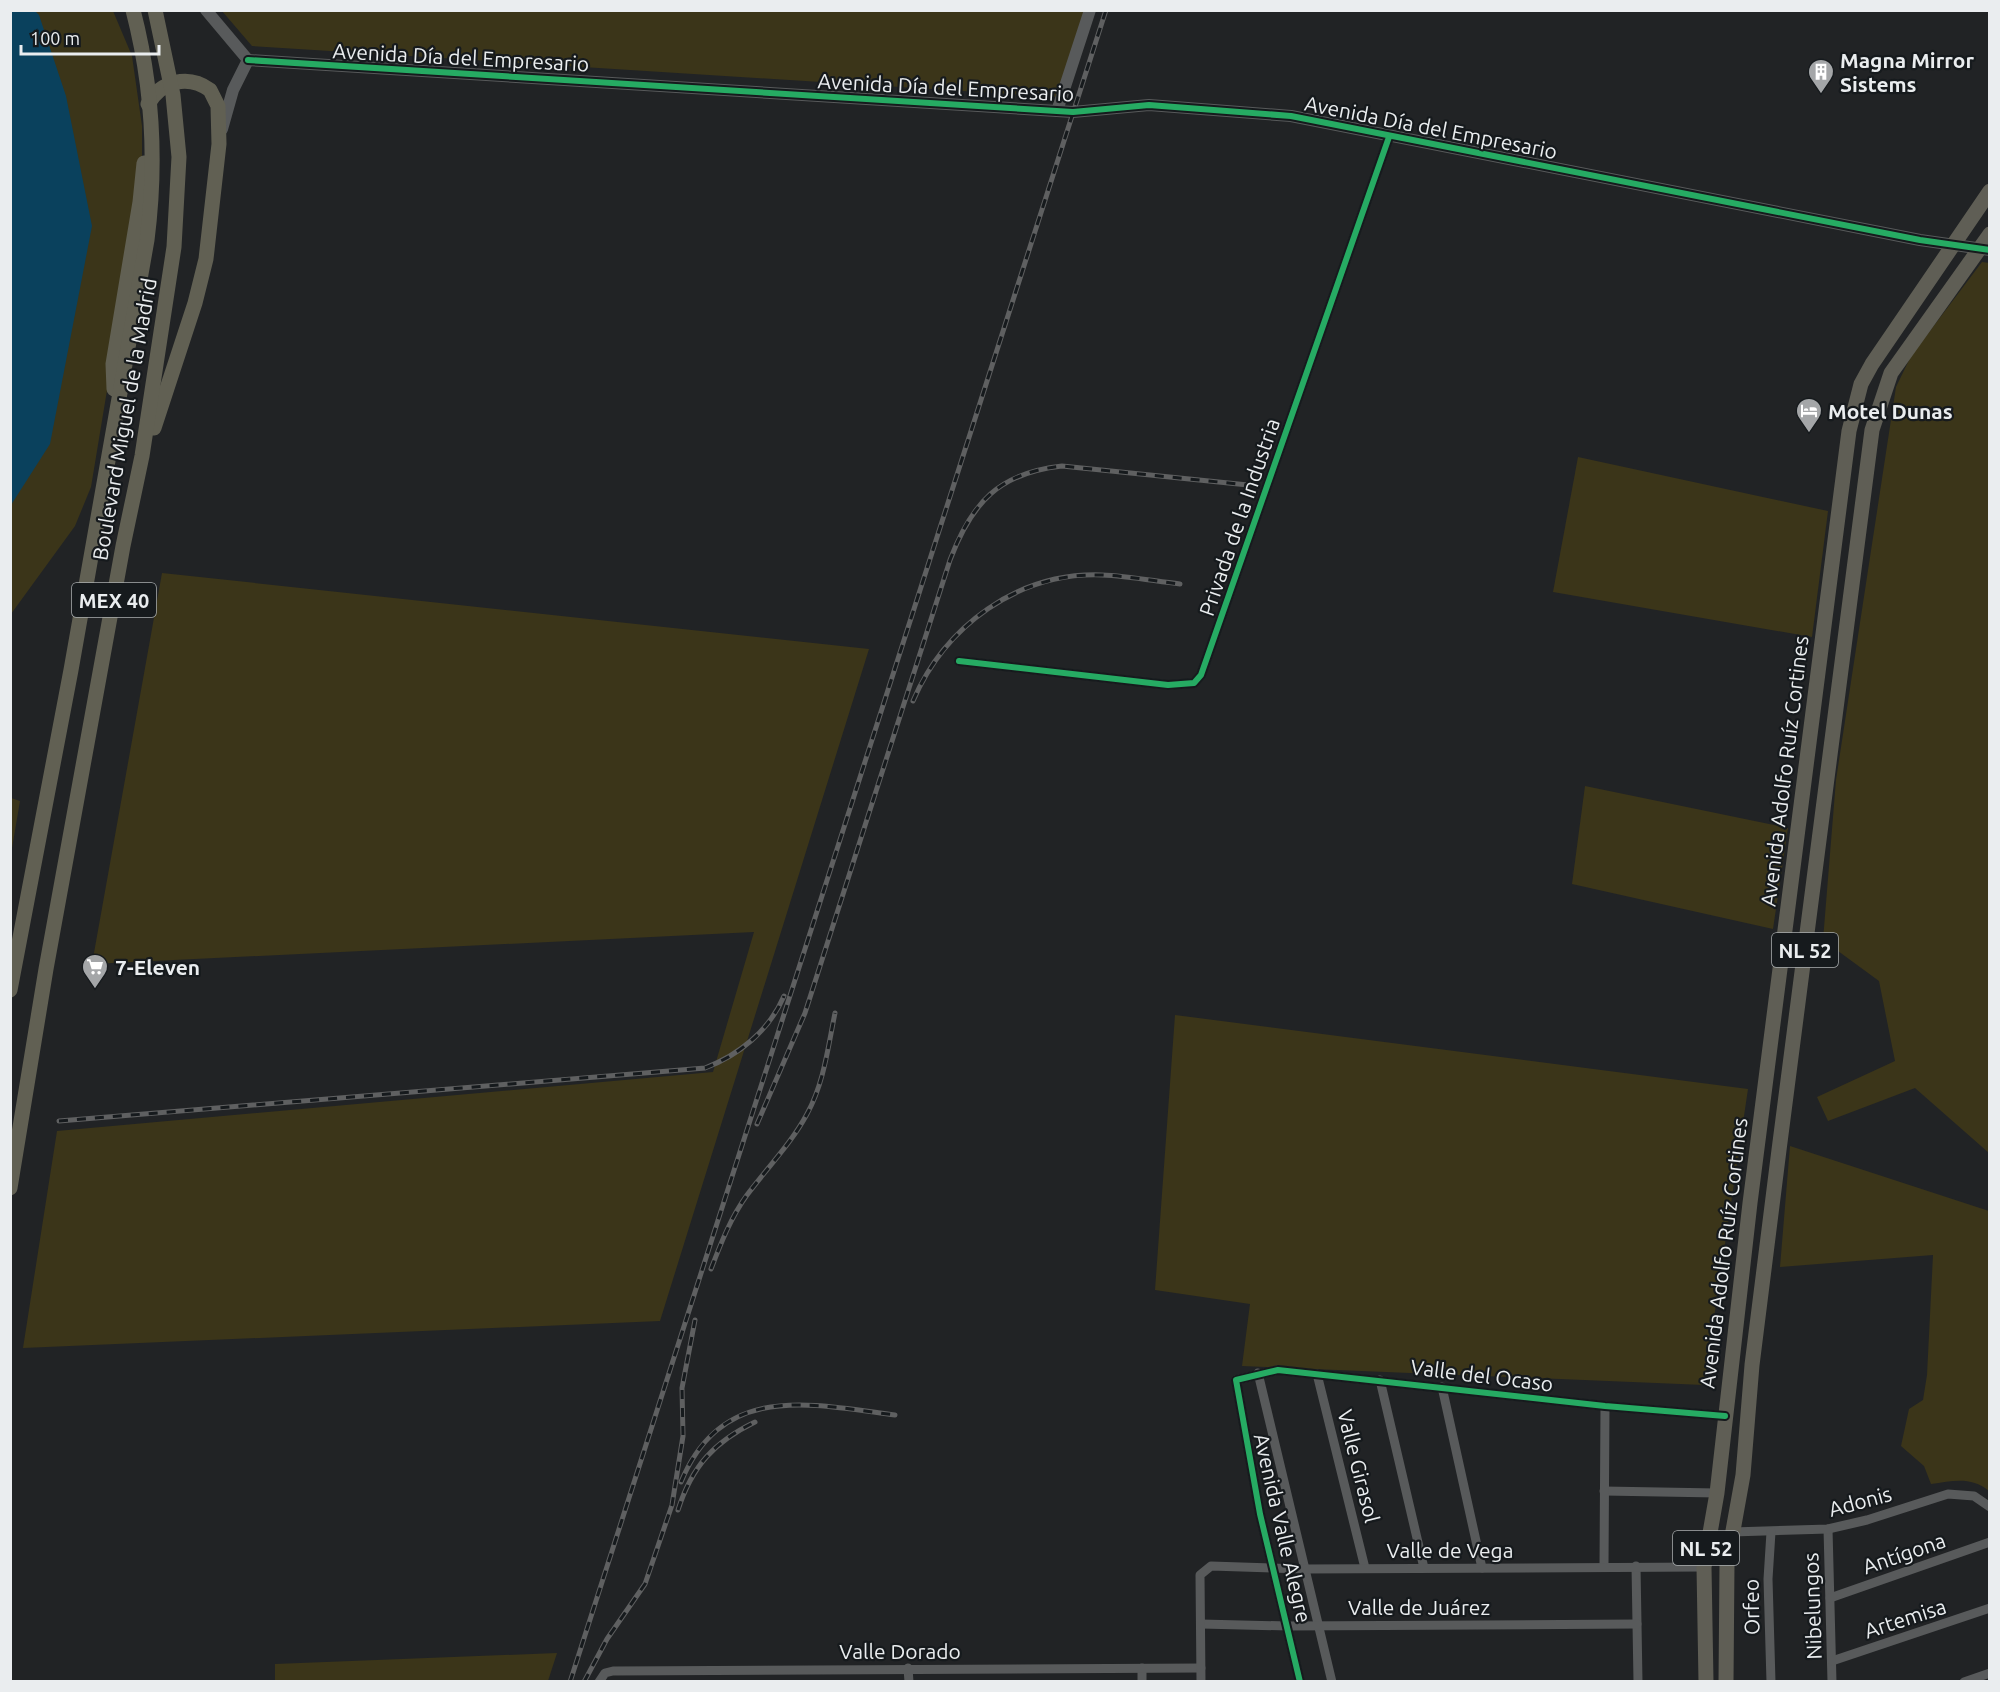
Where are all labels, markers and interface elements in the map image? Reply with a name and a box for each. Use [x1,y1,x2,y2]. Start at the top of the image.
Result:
scale bar [21,18,159,56]
text: 100 m [30,28,80,48]
street label: Avenida Día del Empresario [332,38,590,76]
place label: Magna Mirror Sistems [1840,48,1974,96]
building icon: Magna Mirror Sistems [1806,57,1836,95]
street label: Avenida Día del Empresario [817,68,1075,106]
street label: Avenida Día del Empresario [1303,91,1559,163]
street label: Boulevard Miguel de la Madrid [87,276,161,562]
hotel icon: Motel Dunas [1794,396,1824,434]
place label: Motel Dunas [1828,399,1953,423]
street label: Privada de la Industria [1194,415,1284,619]
road number: MEX 40 [72,583,156,617]
street label: Avenida Adolfo Ruíz Cortines [1755,634,1813,908]
road number: NL 52 [1772,933,1838,967]
supermarket icon: 7-Eleven [80,952,110,990]
place label: 7-Eleven [115,955,200,979]
street label: Avenida Adolfo Ruíz Cortines [1694,1116,1752,1390]
street label: Valle del Ocaso [1409,1354,1555,1396]
street label: Valle Girasol [1333,1407,1385,1525]
street label: Avenida Valle Alegre [1250,1431,1316,1625]
street label: Adonis [1826,1481,1894,1521]
street label: Antígona [1859,1528,1949,1578]
road number: NL 52 [1673,1531,1739,1565]
street label: Valle de Vega [1387,1538,1513,1562]
street label: Nibelungos [1798,1552,1826,1660]
street label: Orfeo [1739,1579,1763,1635]
street label: Artemisa [1861,1594,1949,1642]
street label: Valle de Juárez [1348,1595,1490,1619]
street label: Valle Dorado [839,1639,961,1663]

